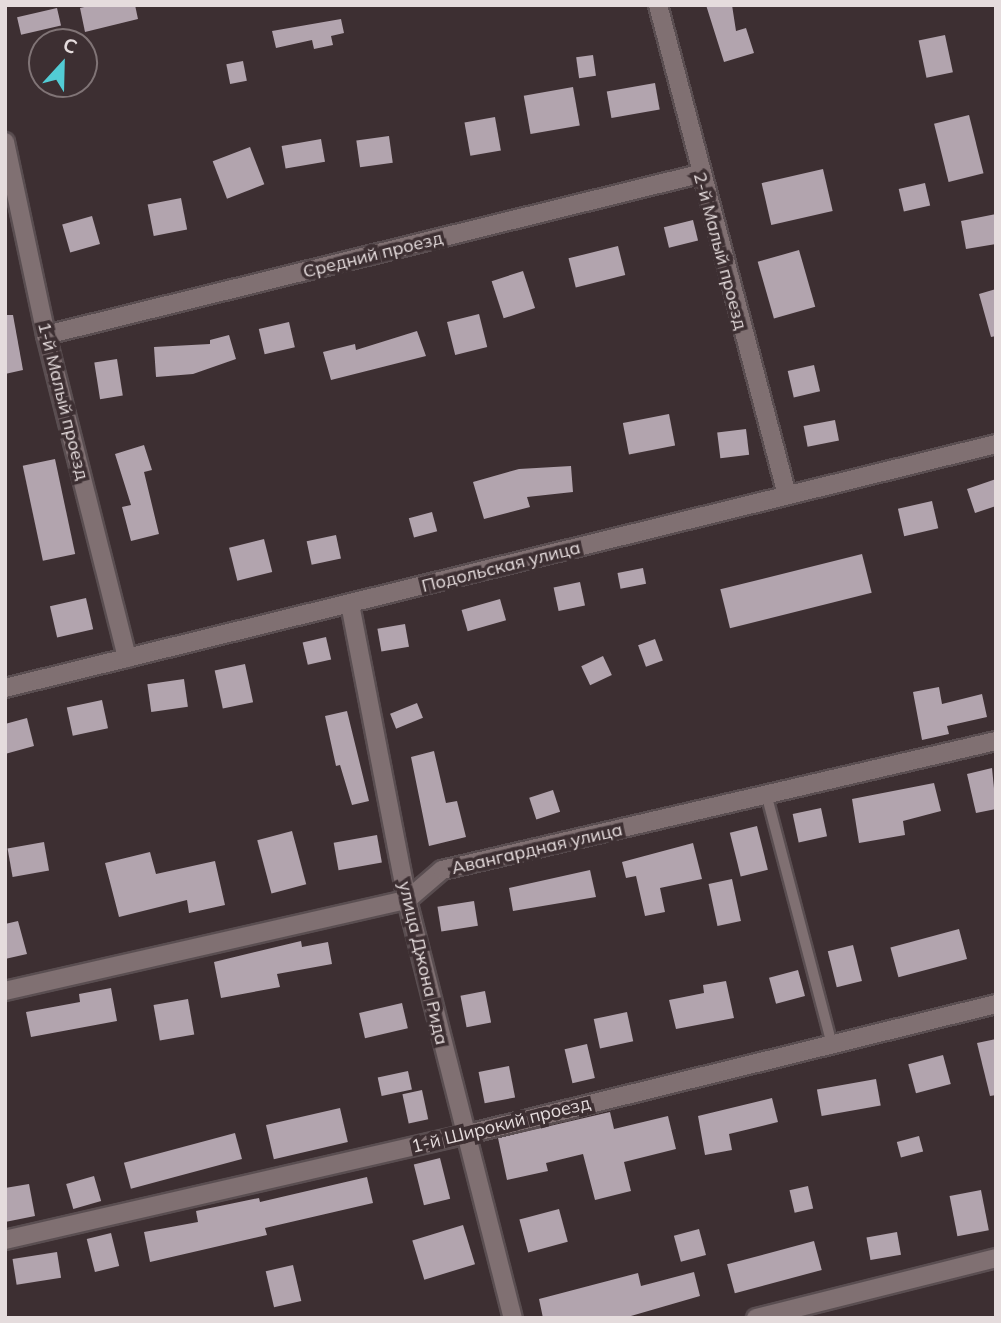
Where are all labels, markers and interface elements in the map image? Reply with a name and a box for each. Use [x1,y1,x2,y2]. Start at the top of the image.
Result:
north arrow [28,28,98,98]
text: С [60,32,81,59]
street label: 2-й Малый проезд [689,170,751,332]
street label: Средний проезд [301,227,445,283]
street label: 1-й Малый проезд [33,320,93,482]
street label: Подольская улица [419,537,583,597]
street label: Авангардная улица [449,819,625,879]
street label: улица Джона Рида [394,879,452,1047]
street label: 1-й Широкий проезд [409,1092,593,1158]

